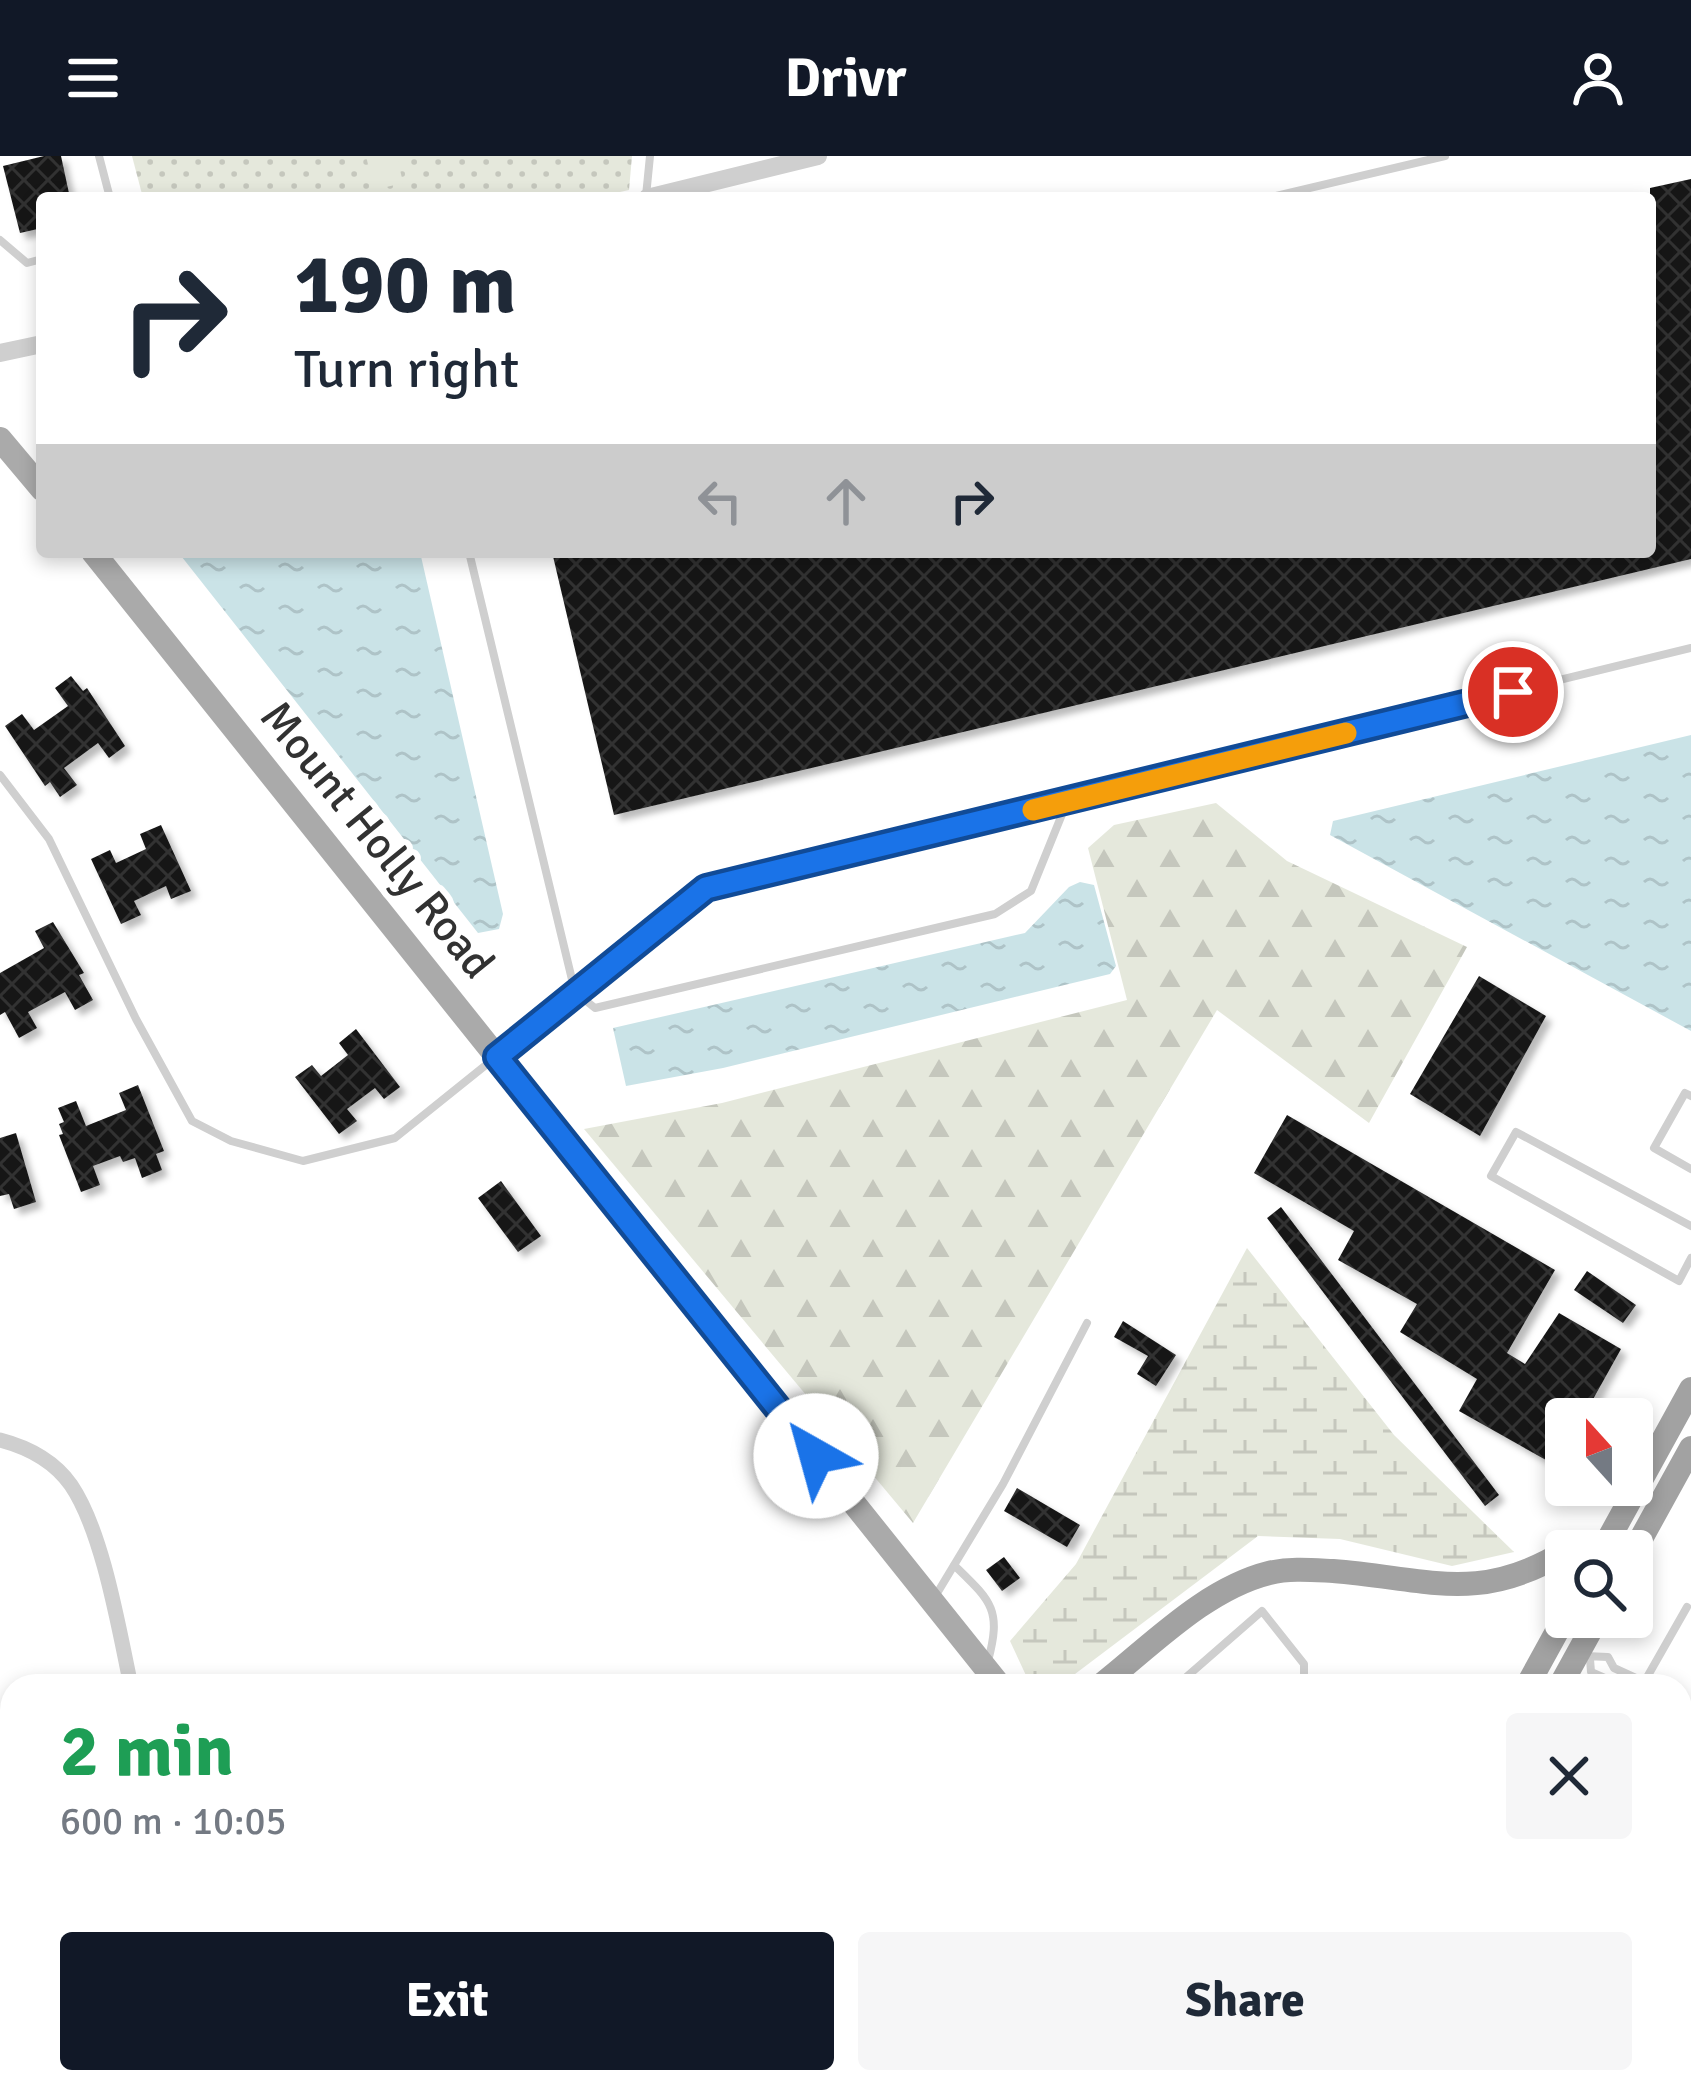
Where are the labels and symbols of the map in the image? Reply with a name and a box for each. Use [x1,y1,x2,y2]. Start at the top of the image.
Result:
pin [1462,641,1564,743]
street label: Mount Holly Road [248,690,506,990]
position arrow [753,1393,879,1519]
north arrow [1545,1398,1653,1506]

